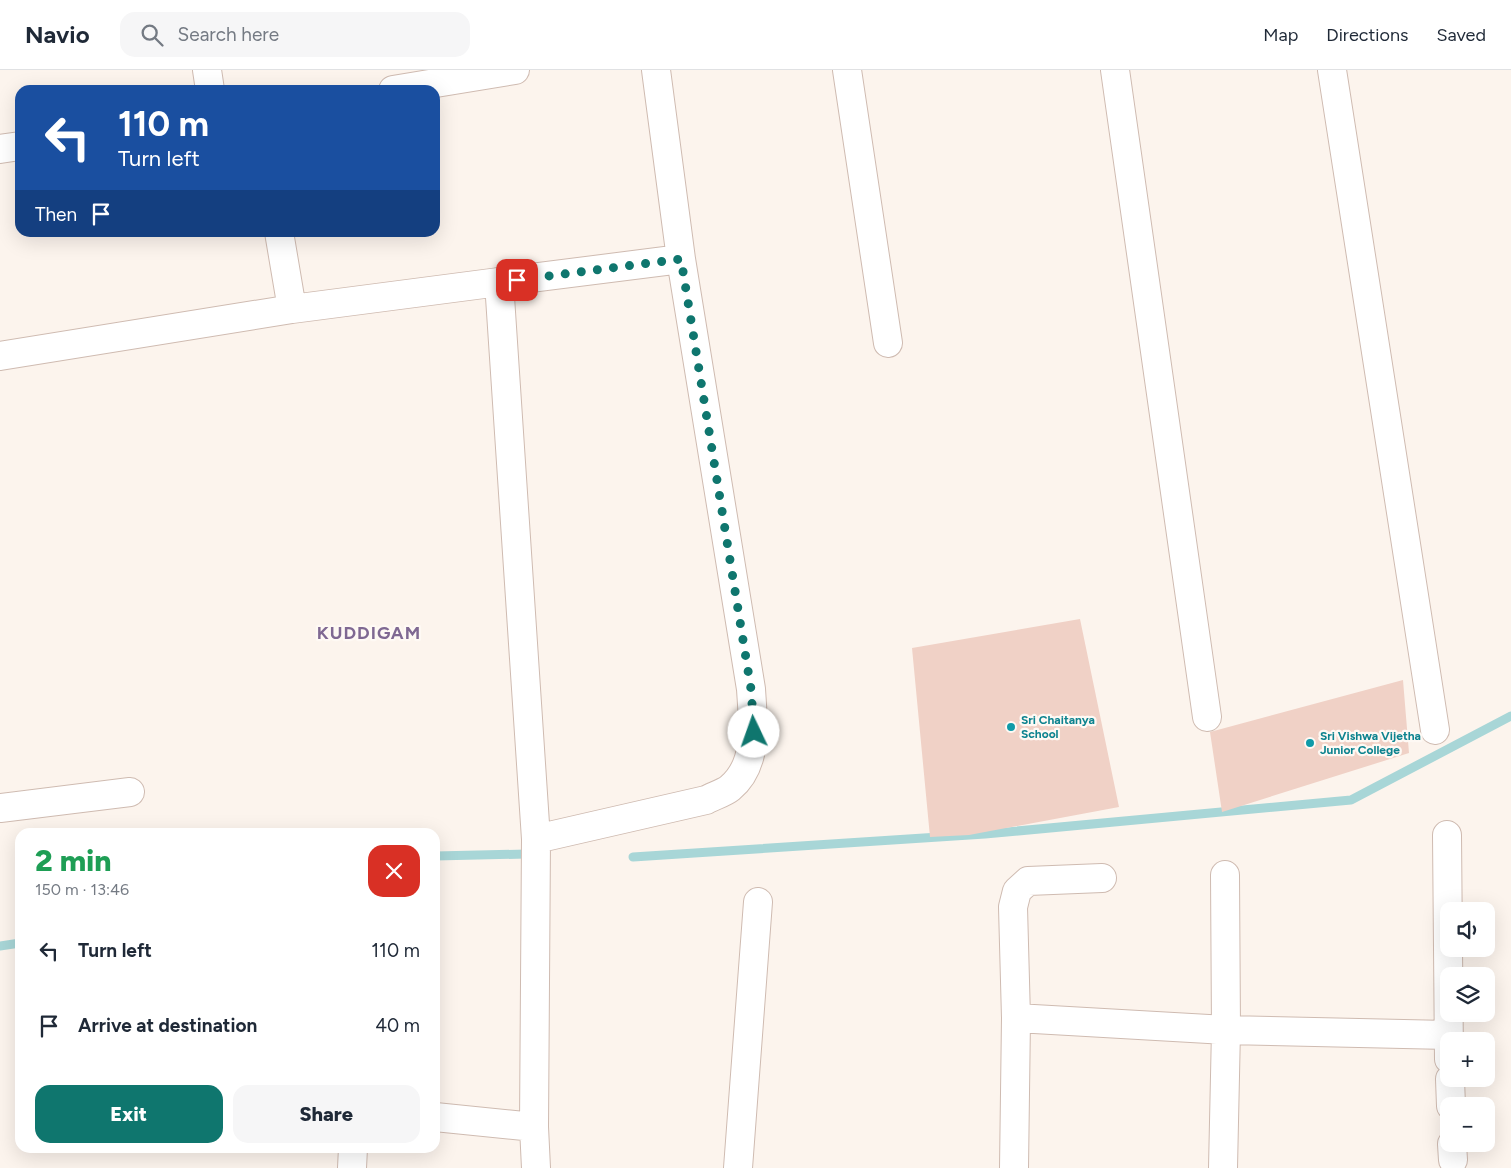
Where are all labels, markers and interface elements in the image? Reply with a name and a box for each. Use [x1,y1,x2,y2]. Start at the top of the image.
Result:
search box [120,12,470,57]
text: Navio [25,20,90,49]
icon: search [138,21,166,49]
text: Search here [178,23,279,46]
text: Map [1263,24,1298,46]
text: Directions [1326,24,1408,46]
text: Saved [1436,24,1486,46]
text: 110 m [118,103,209,145]
icon: left [35,105,100,170]
text: Turn left [118,145,200,172]
icon: arrive [87,200,115,228]
text: Then [35,203,77,226]
pin [496,259,538,301]
icon: arrive [503,266,531,294]
district label: KUDDIGAM [317,622,421,644]
position arrow [727,705,779,757]
place label: Sri Chaitanya School [1021,713,1095,741]
marker: Sri Chaitanya School [1005,721,1017,733]
place label: Sri Vishwa Vijetha Junior College [1320,729,1421,757]
marker: Sri Vishwa Vijetha Junior College [1304,737,1316,749]
text: 2 min [35,842,112,879]
button: close [368,845,420,897]
text: 150 m · 13:46 [35,880,129,899]
map controls [1440,902,1495,1152]
button: sound [1440,902,1495,957]
icon: left [35,937,63,965]
text: Turn left [78,939,152,962]
text: 110 m [371,939,420,962]
button: layers [1440,967,1495,1022]
icon: arrive [35,1012,63,1040]
text: Arrive at destination [78,1014,257,1037]
text: 40 m [375,1014,420,1037]
button: + [1440,1032,1495,1087]
button: Exit [35,1085,223,1143]
button: Share [233,1085,420,1143]
button: − [1440,1097,1495,1152]

